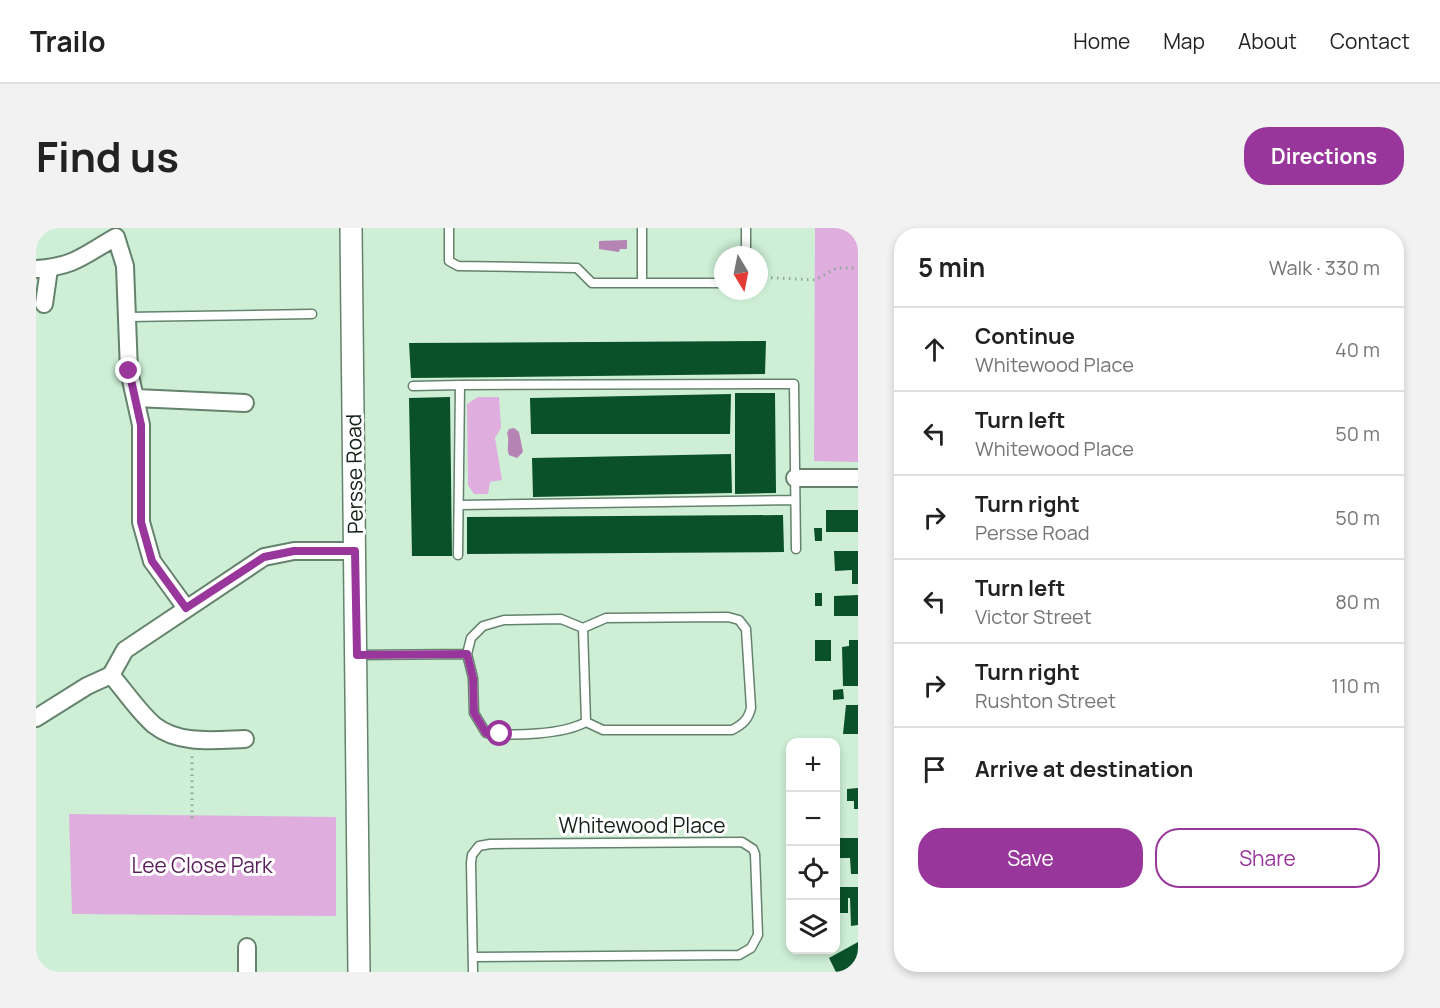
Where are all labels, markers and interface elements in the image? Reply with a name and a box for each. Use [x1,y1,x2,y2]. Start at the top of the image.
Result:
text: Trailo [30,22,106,60]
text: Home [1073,27,1130,55]
text: Map [1163,27,1205,55]
text: About [1238,27,1297,55]
text: Contact [1330,27,1410,55]
text: Find us [36,127,179,185]
button: Directions [1244,127,1404,185]
north arrow [714,246,768,300]
text: 5 min [918,249,985,285]
text: Walk · 330 m [1269,254,1380,281]
text: Continue [975,321,1075,351]
icon: ahead [918,333,951,366]
text: 40 m [1335,336,1380,363]
text: Whitewood Place [975,351,1134,378]
route end [115,357,141,383]
text: Turn left [975,405,1065,435]
street label: Persse Road [339,414,369,534]
icon: left [918,417,951,450]
text: 50 m [1335,420,1380,447]
text: Whitewood Place [975,435,1134,462]
text: Turn right [975,489,1080,519]
icon: right [918,501,951,534]
text: 50 m [1335,504,1380,531]
text: Persse Road [975,519,1090,546]
text: Turn left [975,573,1065,603]
icon: left [918,585,951,618]
text: 80 m [1335,588,1380,615]
text: Victor Street [975,603,1092,630]
text: Turn right [975,657,1080,687]
icon: right [918,669,951,702]
text: 110 m [1331,672,1380,699]
text: Rushton Street [975,687,1116,714]
route start [486,720,512,746]
map controls [786,738,840,954]
button: + [786,738,840,792]
icon: arrive [918,753,951,786]
text: Arrive at destination [975,754,1193,784]
button: − [786,792,840,846]
street label: Whitewood Place [559,811,725,839]
button: Save [918,828,1143,888]
button: Share [1155,828,1380,888]
button: locate [786,846,840,900]
park label: Lee Close Park [131,851,273,879]
button: layers [786,900,840,954]

